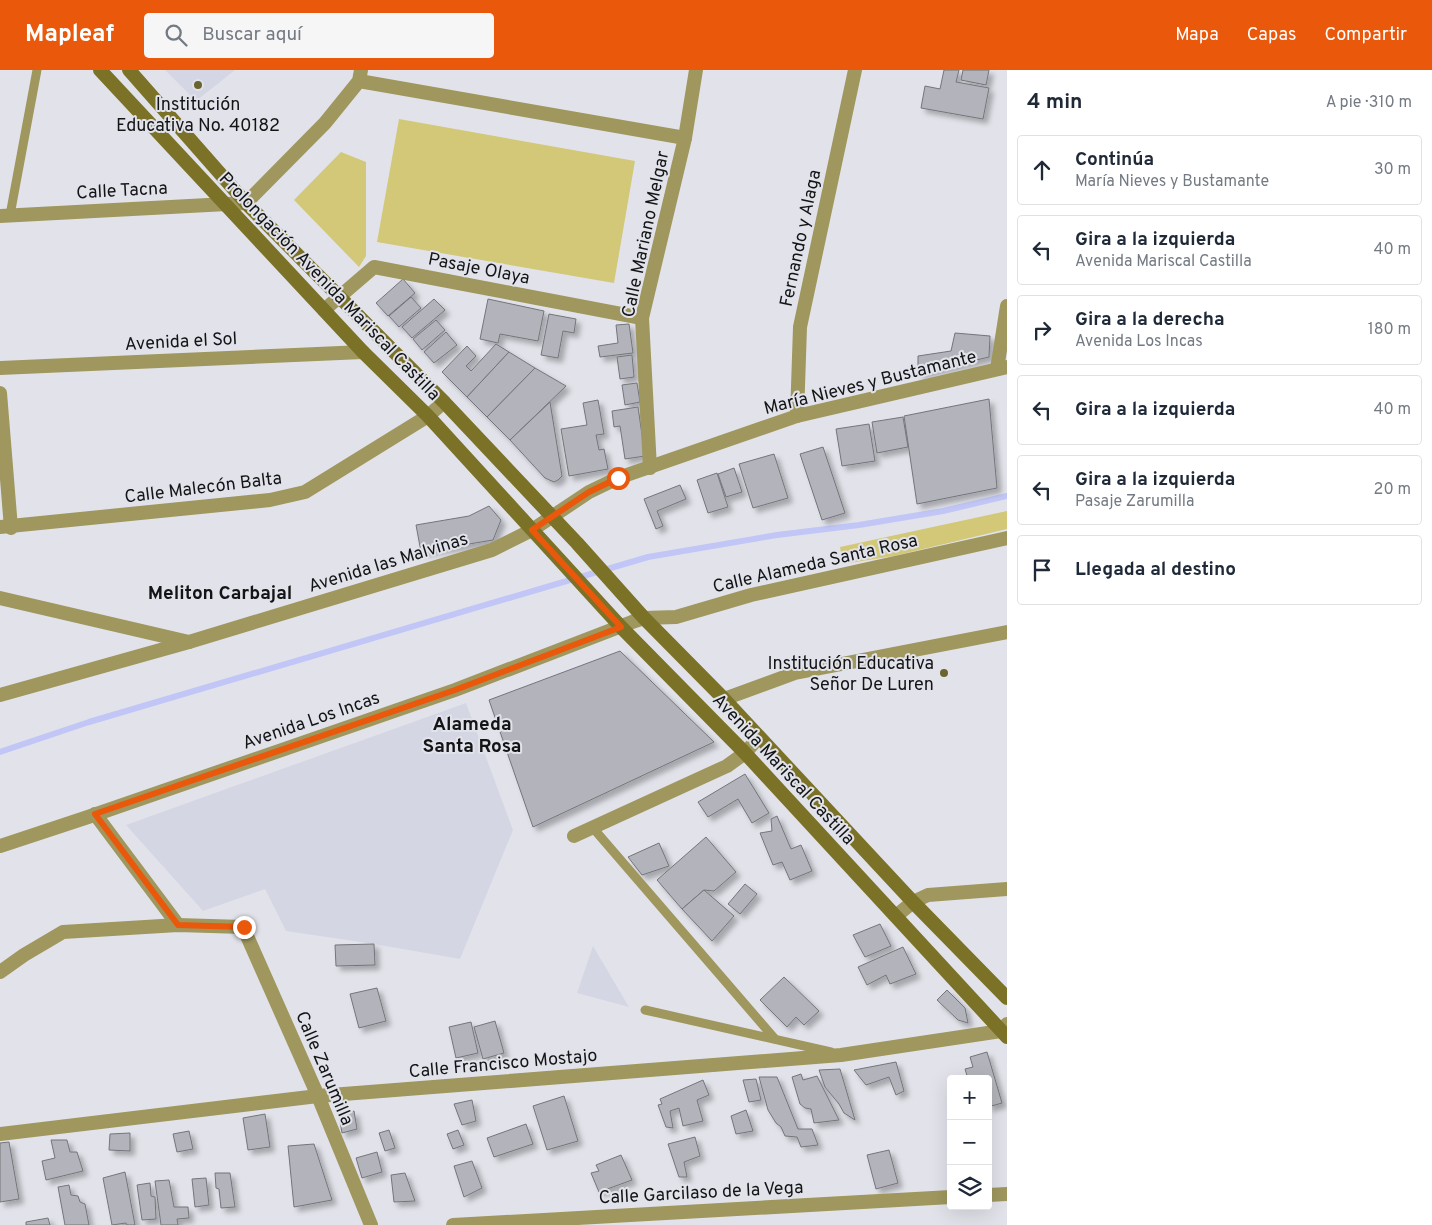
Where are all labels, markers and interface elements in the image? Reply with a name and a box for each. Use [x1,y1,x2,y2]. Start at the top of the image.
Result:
search box [144,13,494,58]
text: Mapleaf [25,20,114,50]
icon: search [162,21,190,49]
text: Buscar aquí [202,23,302,47]
text: Mapa [1175,24,1219,47]
text: Capas [1247,24,1296,47]
text: Compartir [1324,24,1407,47]
marker: Institución Educativa No. 40182 [192,79,204,91]
text: 4 min [1027,89,1083,116]
text: A pie · 310 m [1326,93,1412,113]
place label: Institución Educativa No. 40182 [116,94,280,138]
text: Continúa [1075,148,1154,172]
street label: Calle Mariano Melgar [618,149,675,320]
icon: ahead [1028,156,1056,184]
text: 30 m [1374,160,1411,180]
street label: Prolongación Avenida Mariscal Castilla [213,168,445,406]
street label: Fernando y Alaga [776,168,827,309]
text: María Nieves y Bustamante [1075,172,1269,192]
street label: Calle Tacna [76,178,168,205]
text: Gira a la izquierda [1075,228,1235,252]
icon: left [1028,236,1056,264]
text: 40 m [1373,240,1411,260]
street label: Pasaje Olaya [426,248,532,291]
text: Avenida Mariscal Castilla [1075,252,1252,272]
text: Gira a la derecha [1075,308,1225,332]
icon: right [1028,316,1056,344]
text: 180 m [1368,320,1411,340]
street label: Avenida el Sol [124,328,238,357]
text: Avenida Los Incas [1075,332,1203,352]
street label: María Nieves y Bustamante [762,346,979,421]
icon: left [1028,396,1056,424]
text: Gira a la izquierda [1075,398,1235,422]
text: 40 m [1373,400,1411,420]
street label: Calle Malecón Balta [123,467,283,510]
route start [607,467,630,490]
text: Gira a la izquierda [1075,468,1235,492]
icon: left [1028,476,1056,504]
text: 20 m [1374,480,1411,500]
text: Pasaje Zarumilla [1075,492,1194,512]
street label: Avenida las Malvinas [306,528,471,599]
street label: Calle Alameda Santa Rosa [711,530,920,599]
icon: arrive [1028,556,1056,584]
text: Llegada al destino [1075,558,1236,582]
district label: Meliton Carbajal [148,582,292,606]
place label: Institución Educativa Señor De Luren [767,653,934,697]
marker: Institución Educativa Señor De Luren [938,667,950,679]
street label: Avenida Los Incas [240,687,383,756]
street label: Avenida Mariscal Castilla [707,690,859,851]
district label: Alameda Santa Rosa [423,713,521,759]
route end [233,916,256,939]
street label: Calle Zarumilla [289,1008,358,1129]
street label: Calle Francisco Mostajo [408,1045,598,1084]
map controls [947,1075,992,1210]
button: + [947,1075,992,1120]
button: − [947,1120,992,1165]
button: layers [947,1165,992,1210]
street label: Calle Garcilaso de la Vega [598,1177,804,1210]

